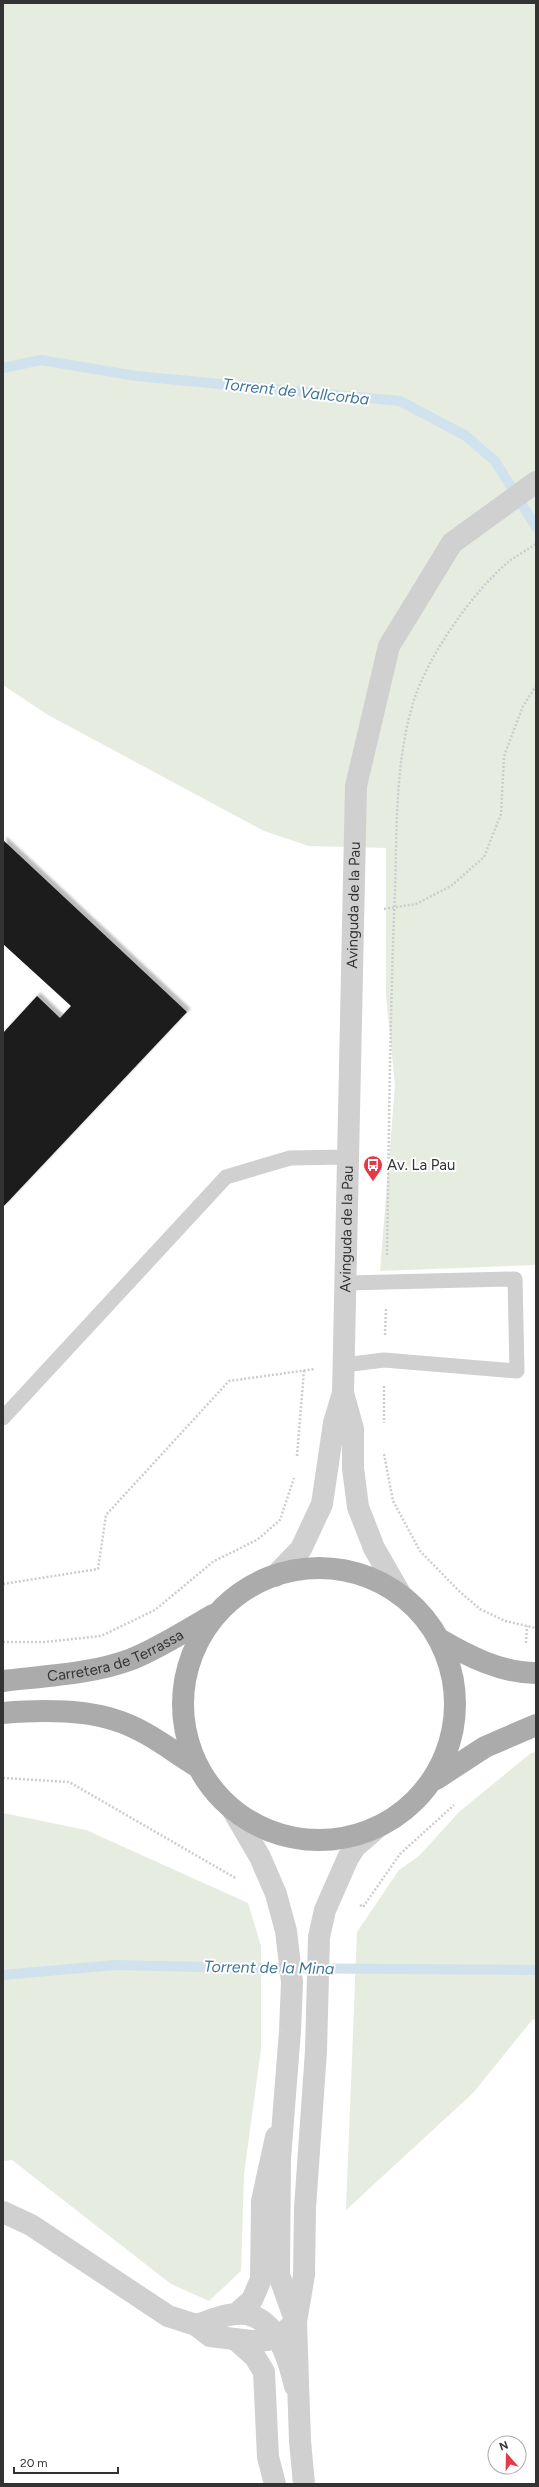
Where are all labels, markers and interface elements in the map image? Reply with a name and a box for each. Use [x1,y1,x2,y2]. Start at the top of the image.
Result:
water label: Torrent de Vallcorba [222,374,370,409]
street label: Avinguda de la Pau [343,841,364,969]
bus stop icon: Av. La Pau [362,1154,384,1182]
place label: Av. La Pau [387,1156,455,1174]
street label: Avinguda de la Pau [336,1165,357,1293]
street label: Carretera de Terrassa [46,1625,187,1685]
water label: Torrent de la Mina [204,1957,334,1978]
north arrow [487,2435,527,2475]
text: N [498,2439,510,2454]
scale bar [14,2449,118,2475]
text: 20 m [20,2456,48,2470]

